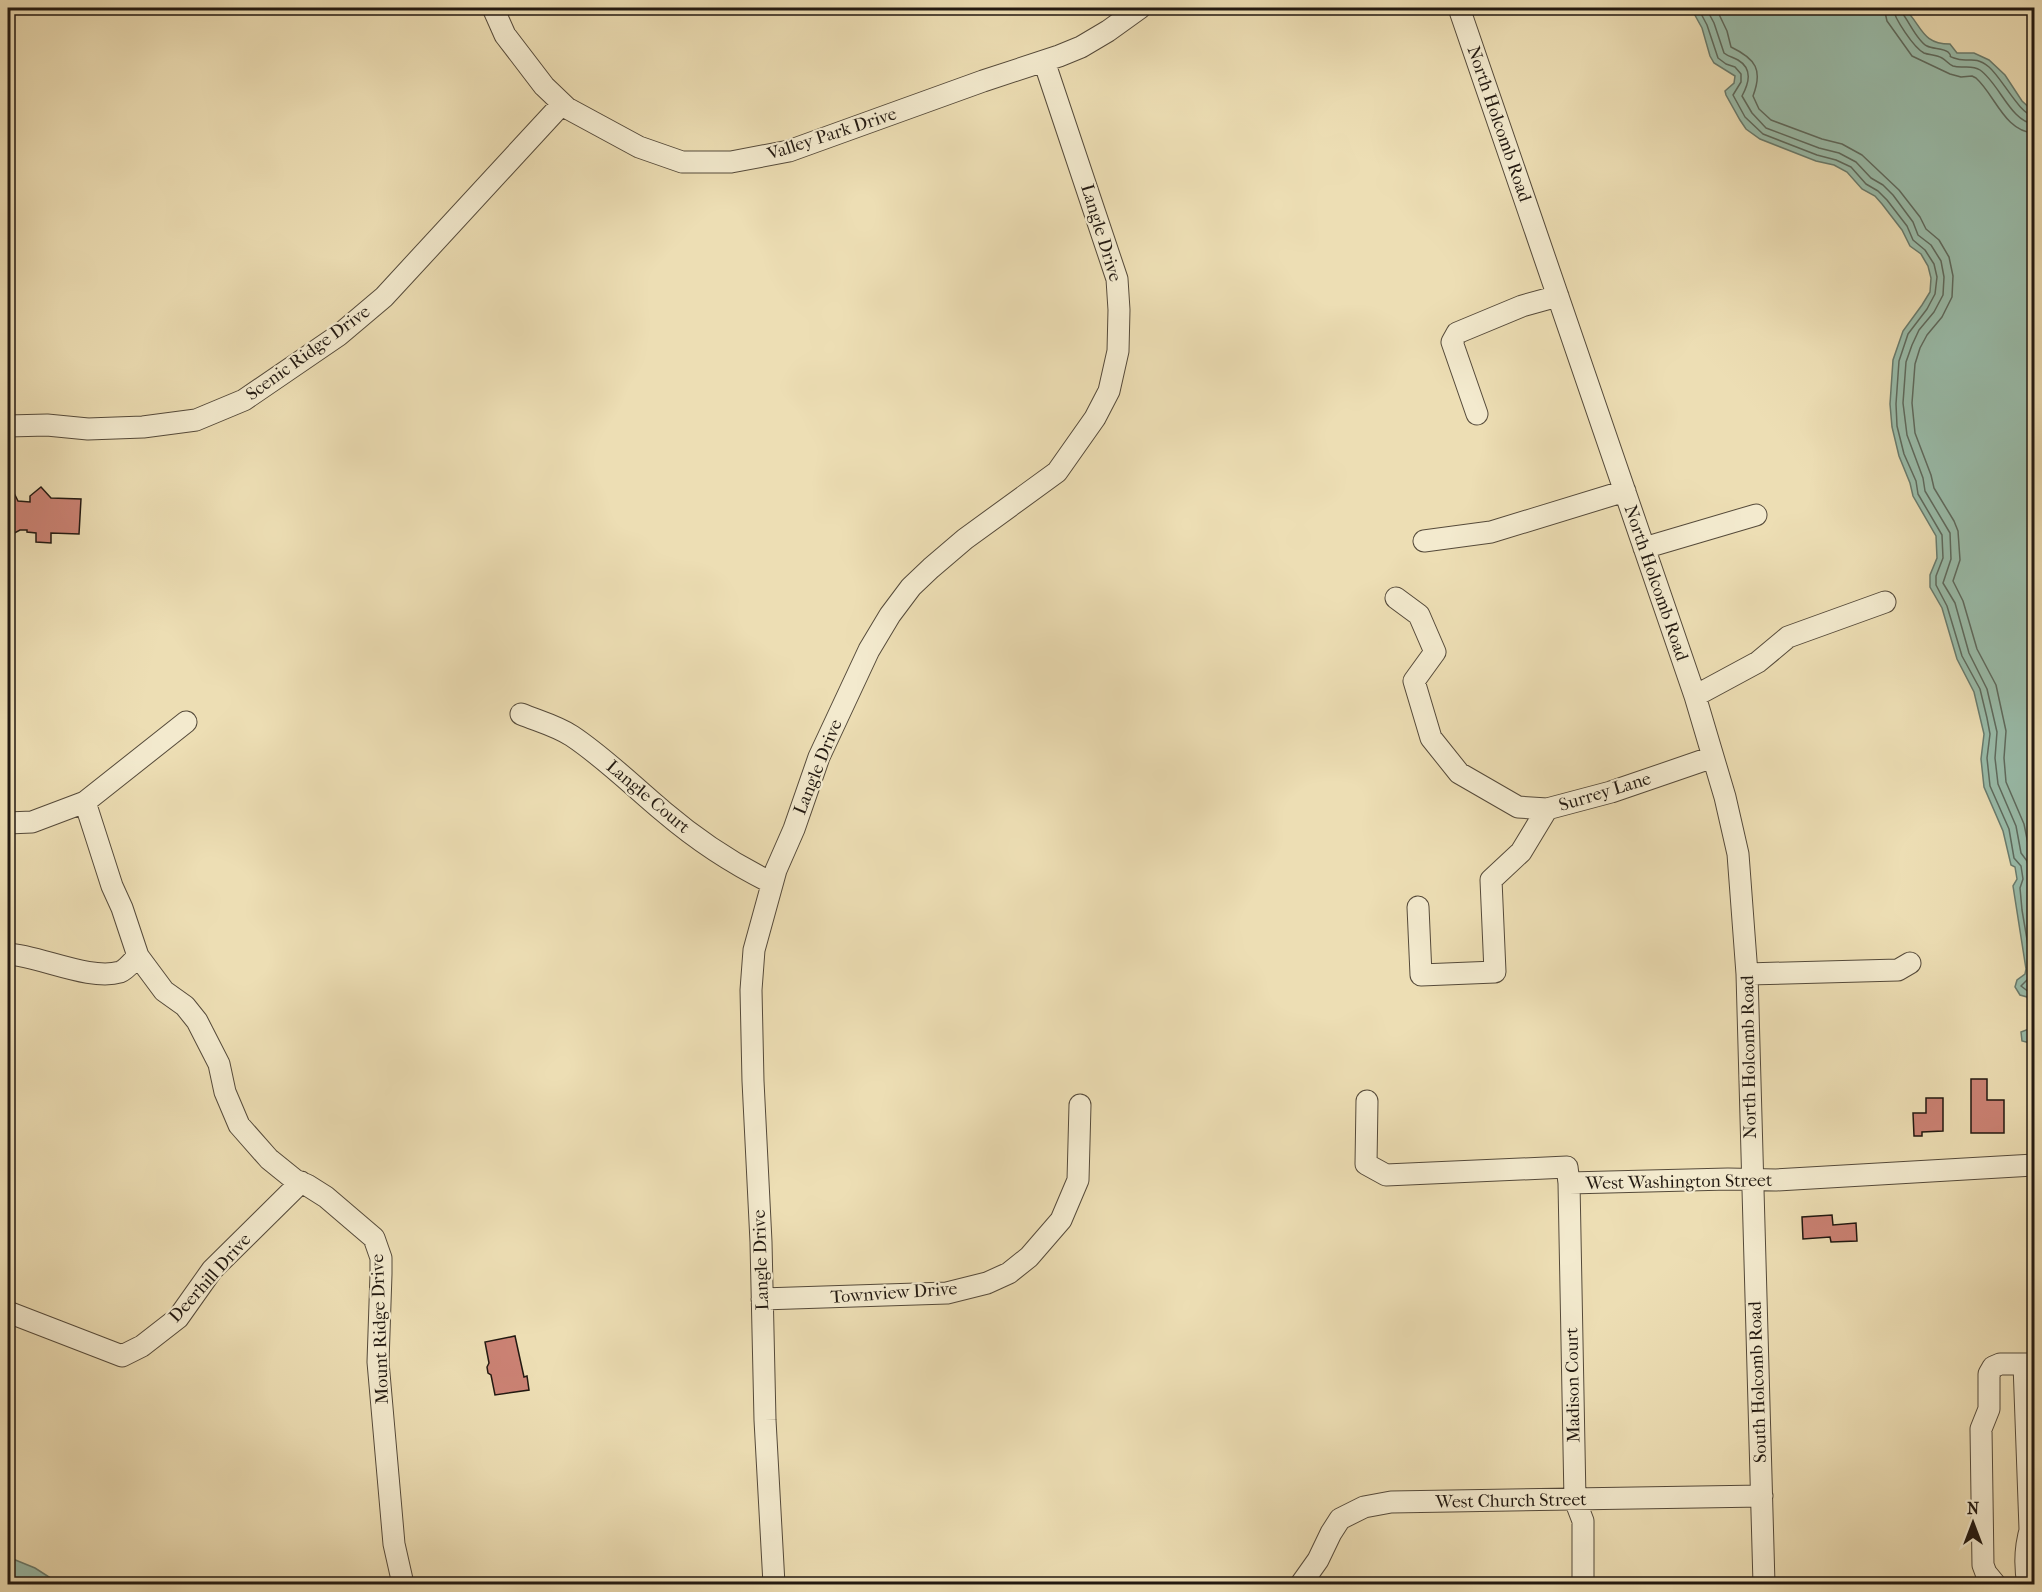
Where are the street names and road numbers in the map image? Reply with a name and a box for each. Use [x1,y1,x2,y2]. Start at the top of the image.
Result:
street label: North Holcomb Road [1462,43,1536,205]
street label: Valley Park Drive [764,103,899,165]
street label: Langle Drive [1076,182,1126,284]
street label: Scenic Ridge Drive [242,301,374,405]
street label: North Holcomb Road [1619,502,1693,664]
street label: Langle Drive [789,716,847,818]
street label: Langle Court [602,756,694,838]
street label: Surrey Lane [1556,768,1654,816]
street label: North Holcomb Road [1737,975,1761,1139]
street label: West Washington Street [1585,1170,1773,1194]
street label: Langle Drive [749,1209,773,1311]
street label: Deerhill Drive [165,1229,255,1327]
street label: Mount Ridge Drive [367,1253,393,1405]
street label: Townview Drive [830,1278,958,1308]
street label: South Holcomb Road [1745,1301,1771,1463]
street label: Madison Court [1561,1327,1585,1443]
street label: West Church Street [1434,1489,1587,1513]

